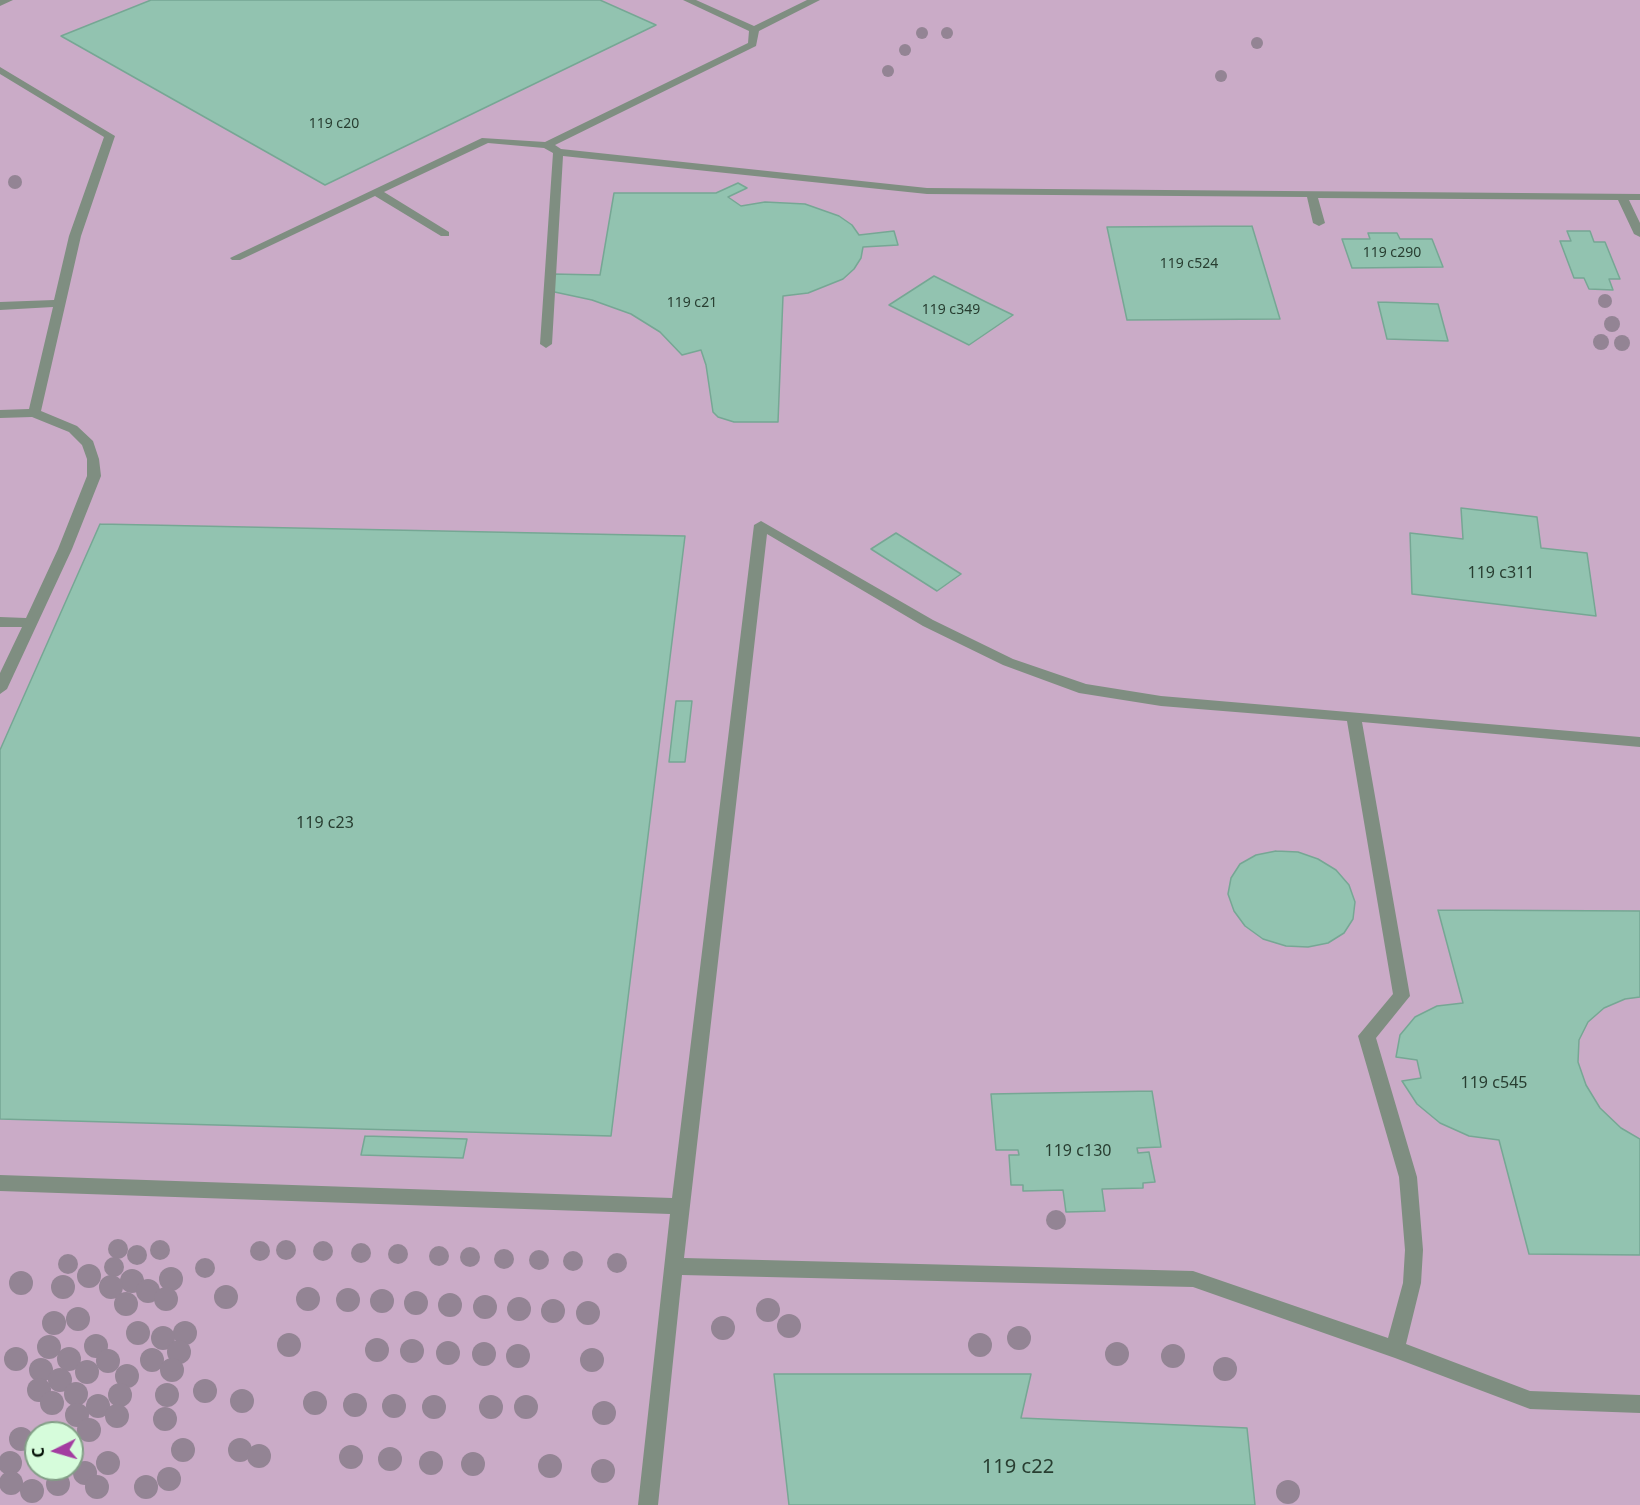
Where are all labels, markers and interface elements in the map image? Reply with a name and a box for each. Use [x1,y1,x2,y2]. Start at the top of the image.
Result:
house number: 119 с20 [309,116,359,132]
house number: 119 с290 [1363,245,1421,261]
house number: 119 с524 [1160,256,1218,272]
house number: 119 с21 [667,295,717,311]
house number: 119 с349 [922,302,980,318]
house number: 119 с311 [1468,563,1534,583]
house number: 119 с23 [296,813,354,833]
house number: 119 с545 [1461,1073,1527,1093]
house number: 119 с130 [1045,1141,1111,1161]
north arrow [24,1421,84,1481]
text: С [27,1446,49,1459]
house number: 119 с22 [982,1455,1054,1479]

